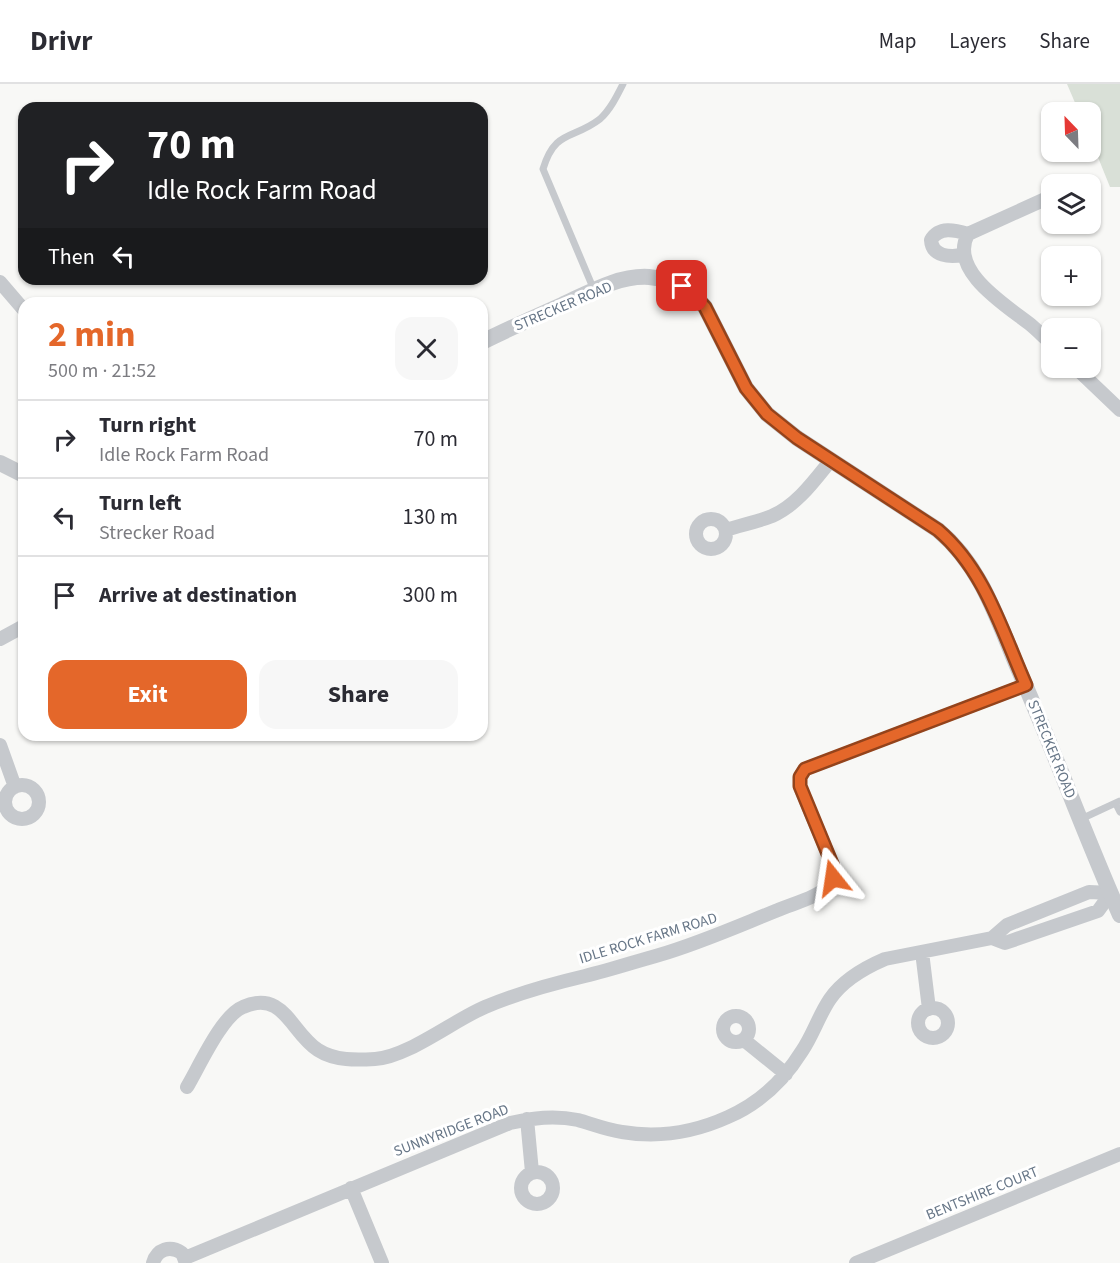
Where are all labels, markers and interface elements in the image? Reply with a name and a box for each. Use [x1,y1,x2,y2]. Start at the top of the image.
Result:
text: Drivr [30,21,92,61]
text: Map [879,26,916,56]
text: Layers [949,26,1006,56]
text: Share [1039,26,1090,56]
north arrow [1041,102,1101,162]
map controls [1041,102,1101,378]
text: 70 m [147,115,236,175]
icon: right [48,126,126,204]
text: Idle Rock Farm Road [147,171,377,210]
button: layers [1041,174,1101,234]
icon: left [107,240,140,273]
text: Then [48,241,95,273]
button: + [1041,246,1101,306]
pin [656,260,707,311]
icon: arrive [665,269,698,302]
street label: STRECKER ROAD [511,276,615,337]
text: 2 min [48,309,136,360]
button: close [395,317,458,380]
button: − [1041,318,1101,378]
text: 500 m · 21:52 [48,357,156,385]
text: Turn right [99,409,196,441]
icon: right [48,423,81,456]
text: 70 m [413,423,458,455]
text: Idle Rock Farm Road [99,441,269,469]
text: Turn left [99,487,181,519]
icon: left [48,501,81,534]
text: 130 m [403,501,458,533]
text: Strecker Road [99,519,215,547]
icon: arrive [48,579,81,612]
text: Arrive at destination [99,579,297,611]
text: 300 m [403,579,458,611]
button: Exit [48,660,247,729]
button: Share [259,660,458,729]
street label: STRECKER ROAD [1022,697,1081,802]
position arrow [801,846,865,910]
street label: IDLE ROCK FARM ROAD [577,907,720,969]
street label: SUNNYRIDGE ROAD [391,1099,512,1162]
street label: BENTSHIRE COURT [923,1161,1041,1226]

